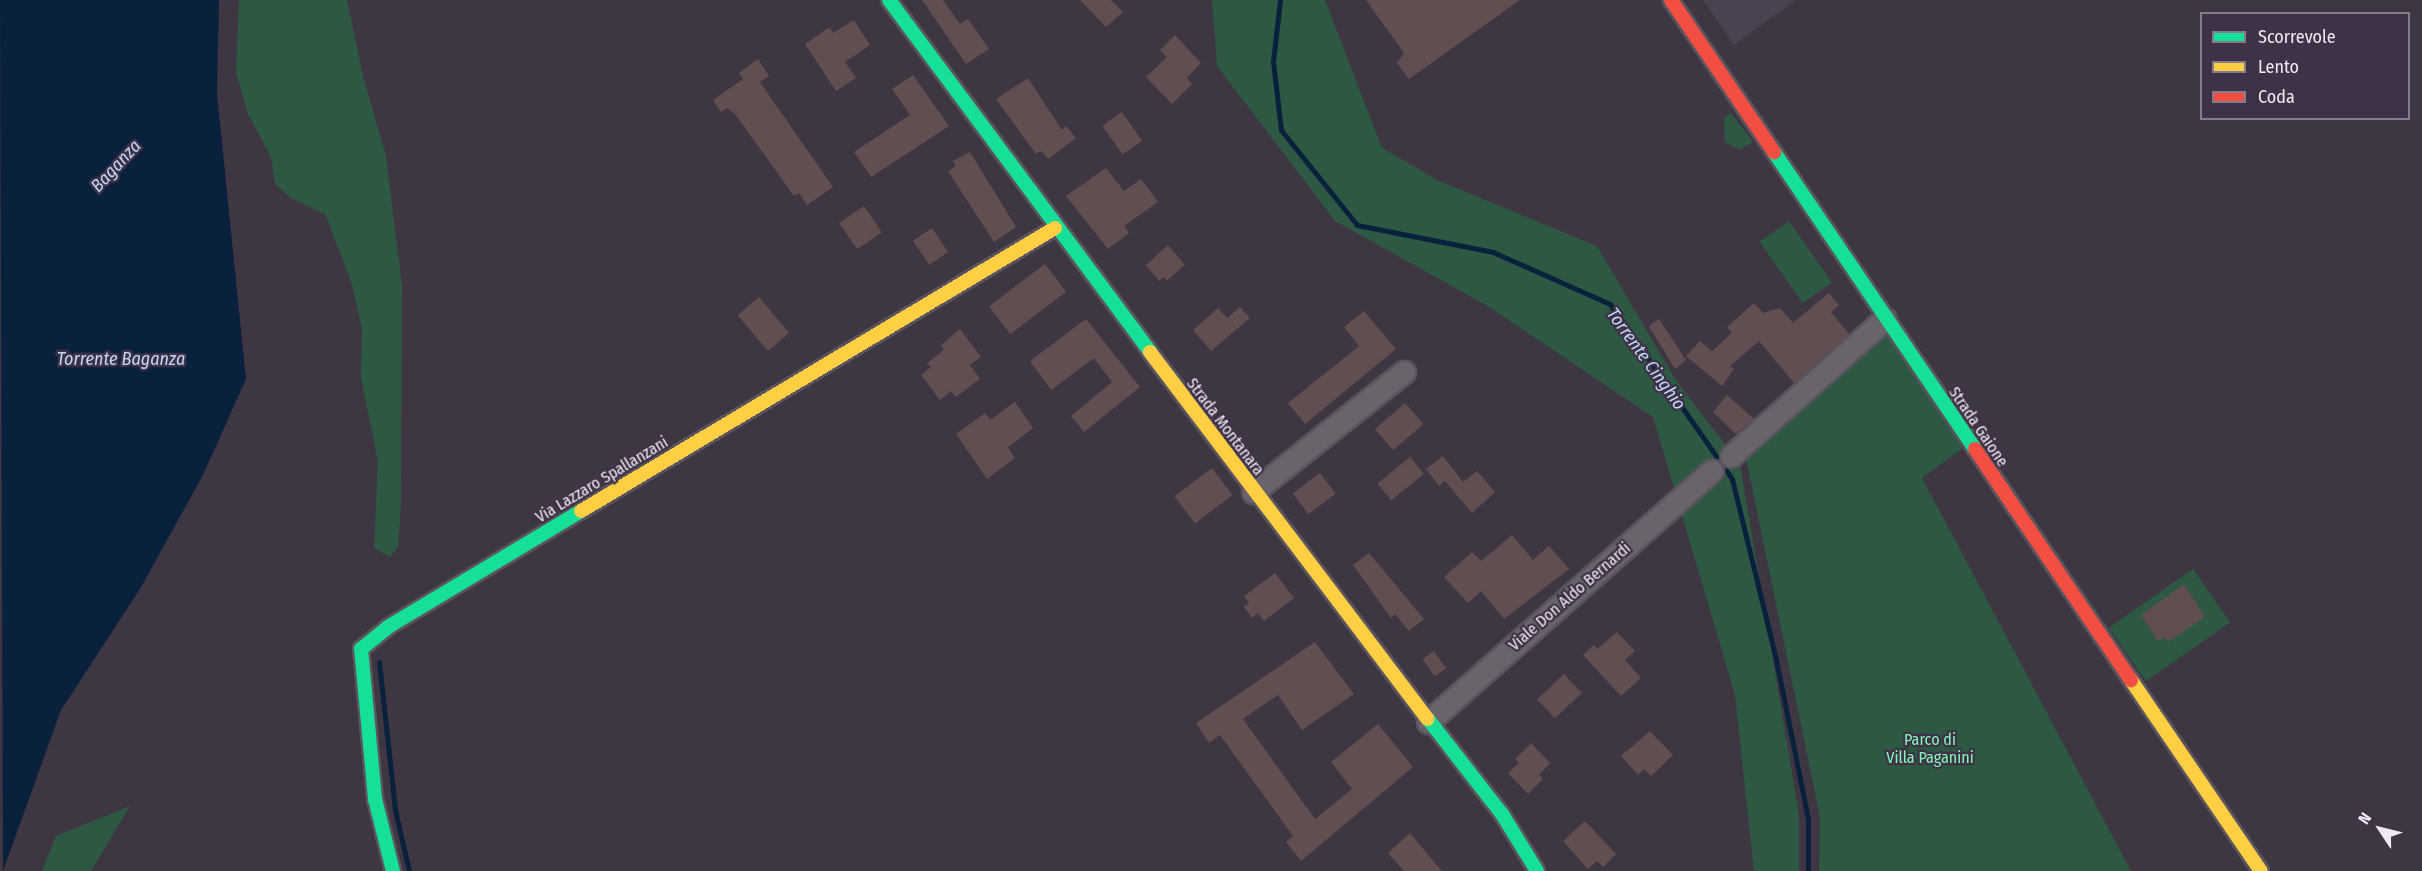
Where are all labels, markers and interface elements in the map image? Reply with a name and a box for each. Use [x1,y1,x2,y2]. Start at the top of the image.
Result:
legend [2200,12,2410,120]
text: Scorrevole [2258,26,2336,48]
text: Lento [2258,56,2299,78]
text: Coda [2258,86,2295,108]
water label: Baganza [86,135,146,197]
water label: Torrente Cinghio [1602,304,1690,414]
water label: Torrente Baganza [57,348,185,370]
street label: Strada Montanara [1182,375,1268,479]
street label: Strada Gaione [1944,383,2012,471]
street label: Via Lazzaro Spallanzani [532,433,672,527]
street label: Viale Don Aldo Bernardi [1505,539,1635,655]
park label: Parco di Villa Paganini [1886,730,1974,768]
north arrow [2350,799,2410,859]
text: N [2354,809,2375,828]

